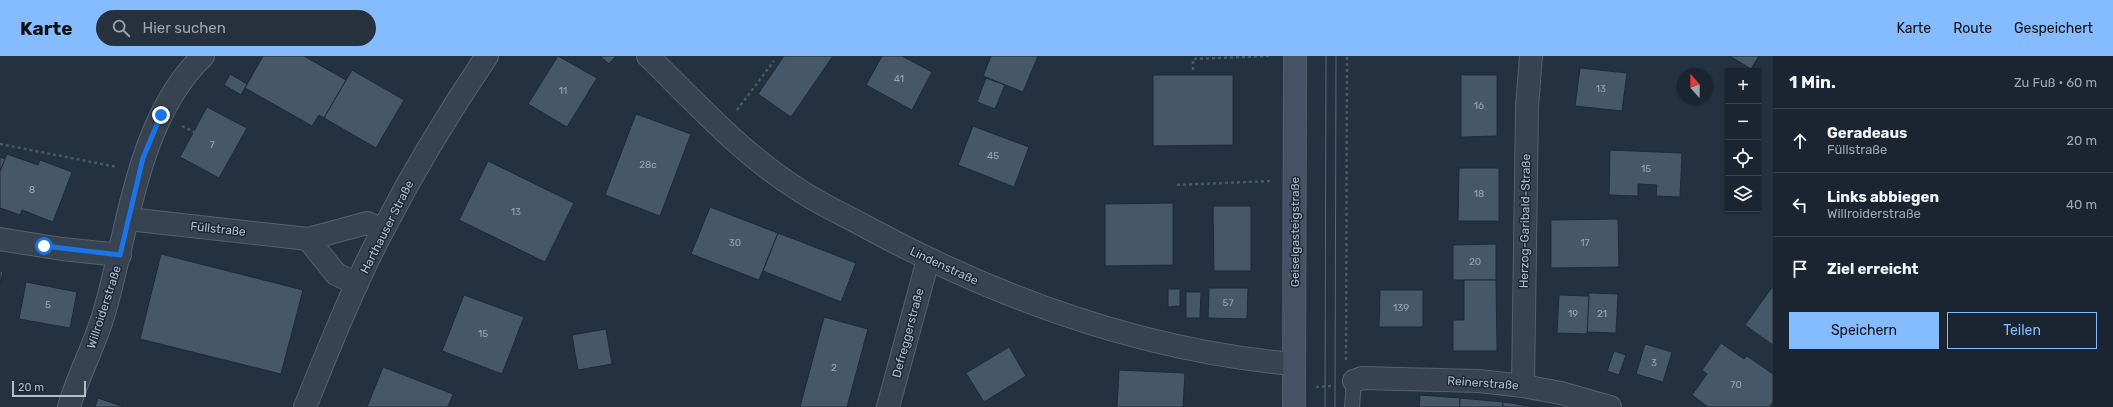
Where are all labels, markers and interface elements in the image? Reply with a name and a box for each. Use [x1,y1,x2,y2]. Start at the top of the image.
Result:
search box [96,10,376,46]
text: Karte [20,17,72,40]
icon: search [110,17,132,39]
text: Hier suchen [142,19,226,37]
text: Karte [1896,20,1931,37]
text: Route [1953,20,1992,37]
text: Gespeichert [2014,20,2093,37]
north arrow [1677,68,1713,104]
map controls [1725,68,1761,212]
button: + [1725,68,1761,104]
text: 1 Min. [1789,72,1836,92]
house number: 41 [894,73,904,85]
text: Zu Fuß · 60 m [2014,75,2097,90]
house number: 13 [1596,83,1606,95]
house number: 11 [559,85,567,97]
house number: 16 [1474,100,1484,112]
button: − [1725,104,1761,140]
route end [152,106,170,124]
text: Geradeaus [1827,124,1907,142]
icon: ahead [1789,130,1811,152]
text: 20 m [2066,133,2097,148]
house number: 7 [209,139,215,151]
button: locate [1725,140,1761,176]
text: Füllstraße [1827,142,1887,157]
house number: 45 [987,150,999,162]
street label: Herzog-Garibald-Straße [1517,153,1533,288]
house number: 28c [639,159,657,171]
house number: 15 [1641,163,1651,175]
street label: Geiselgasteigstraße [1288,176,1302,287]
button: layers [1725,176,1761,212]
street label: Harthauser Straße [357,178,417,276]
house number: 8 [29,184,35,196]
house number: 18 [1474,188,1484,200]
text: Links abbiegen [1827,188,1939,206]
icon: left [1789,194,1811,216]
text: 40 m [2066,197,2097,212]
house number: 13 [511,206,521,218]
text: Willroiderstraße [1827,206,1921,221]
street label: Füllstraße [190,219,247,239]
route start [35,237,53,255]
house number: 30 [729,237,741,249]
house number: 17 [1580,237,1590,249]
street label: Lindenstraße [908,244,981,288]
house number: 20 [1469,256,1481,268]
icon: arrive [1789,258,1811,280]
text: Ziel erreicht [1827,260,1919,278]
street label: Willroiderstraße [84,263,124,350]
street label: Defreggerstraße [889,286,927,379]
house number: 57 [1222,297,1234,309]
house number: 5 [45,299,51,311]
house number: 139 [1393,302,1409,314]
house number: 19 [1568,308,1578,320]
house number: 21 [1597,308,1607,320]
button: Speichern [1789,312,1939,349]
button: Teilen [1947,312,2097,349]
house number: 15 [478,328,488,340]
house number: 3 [1651,357,1657,369]
house number: 2 [831,362,837,374]
street label: Reinerstraße [1447,374,1519,393]
scale bar [12,379,86,398]
house number: 70 [1730,379,1742,391]
text: 20 m [18,381,44,394]

